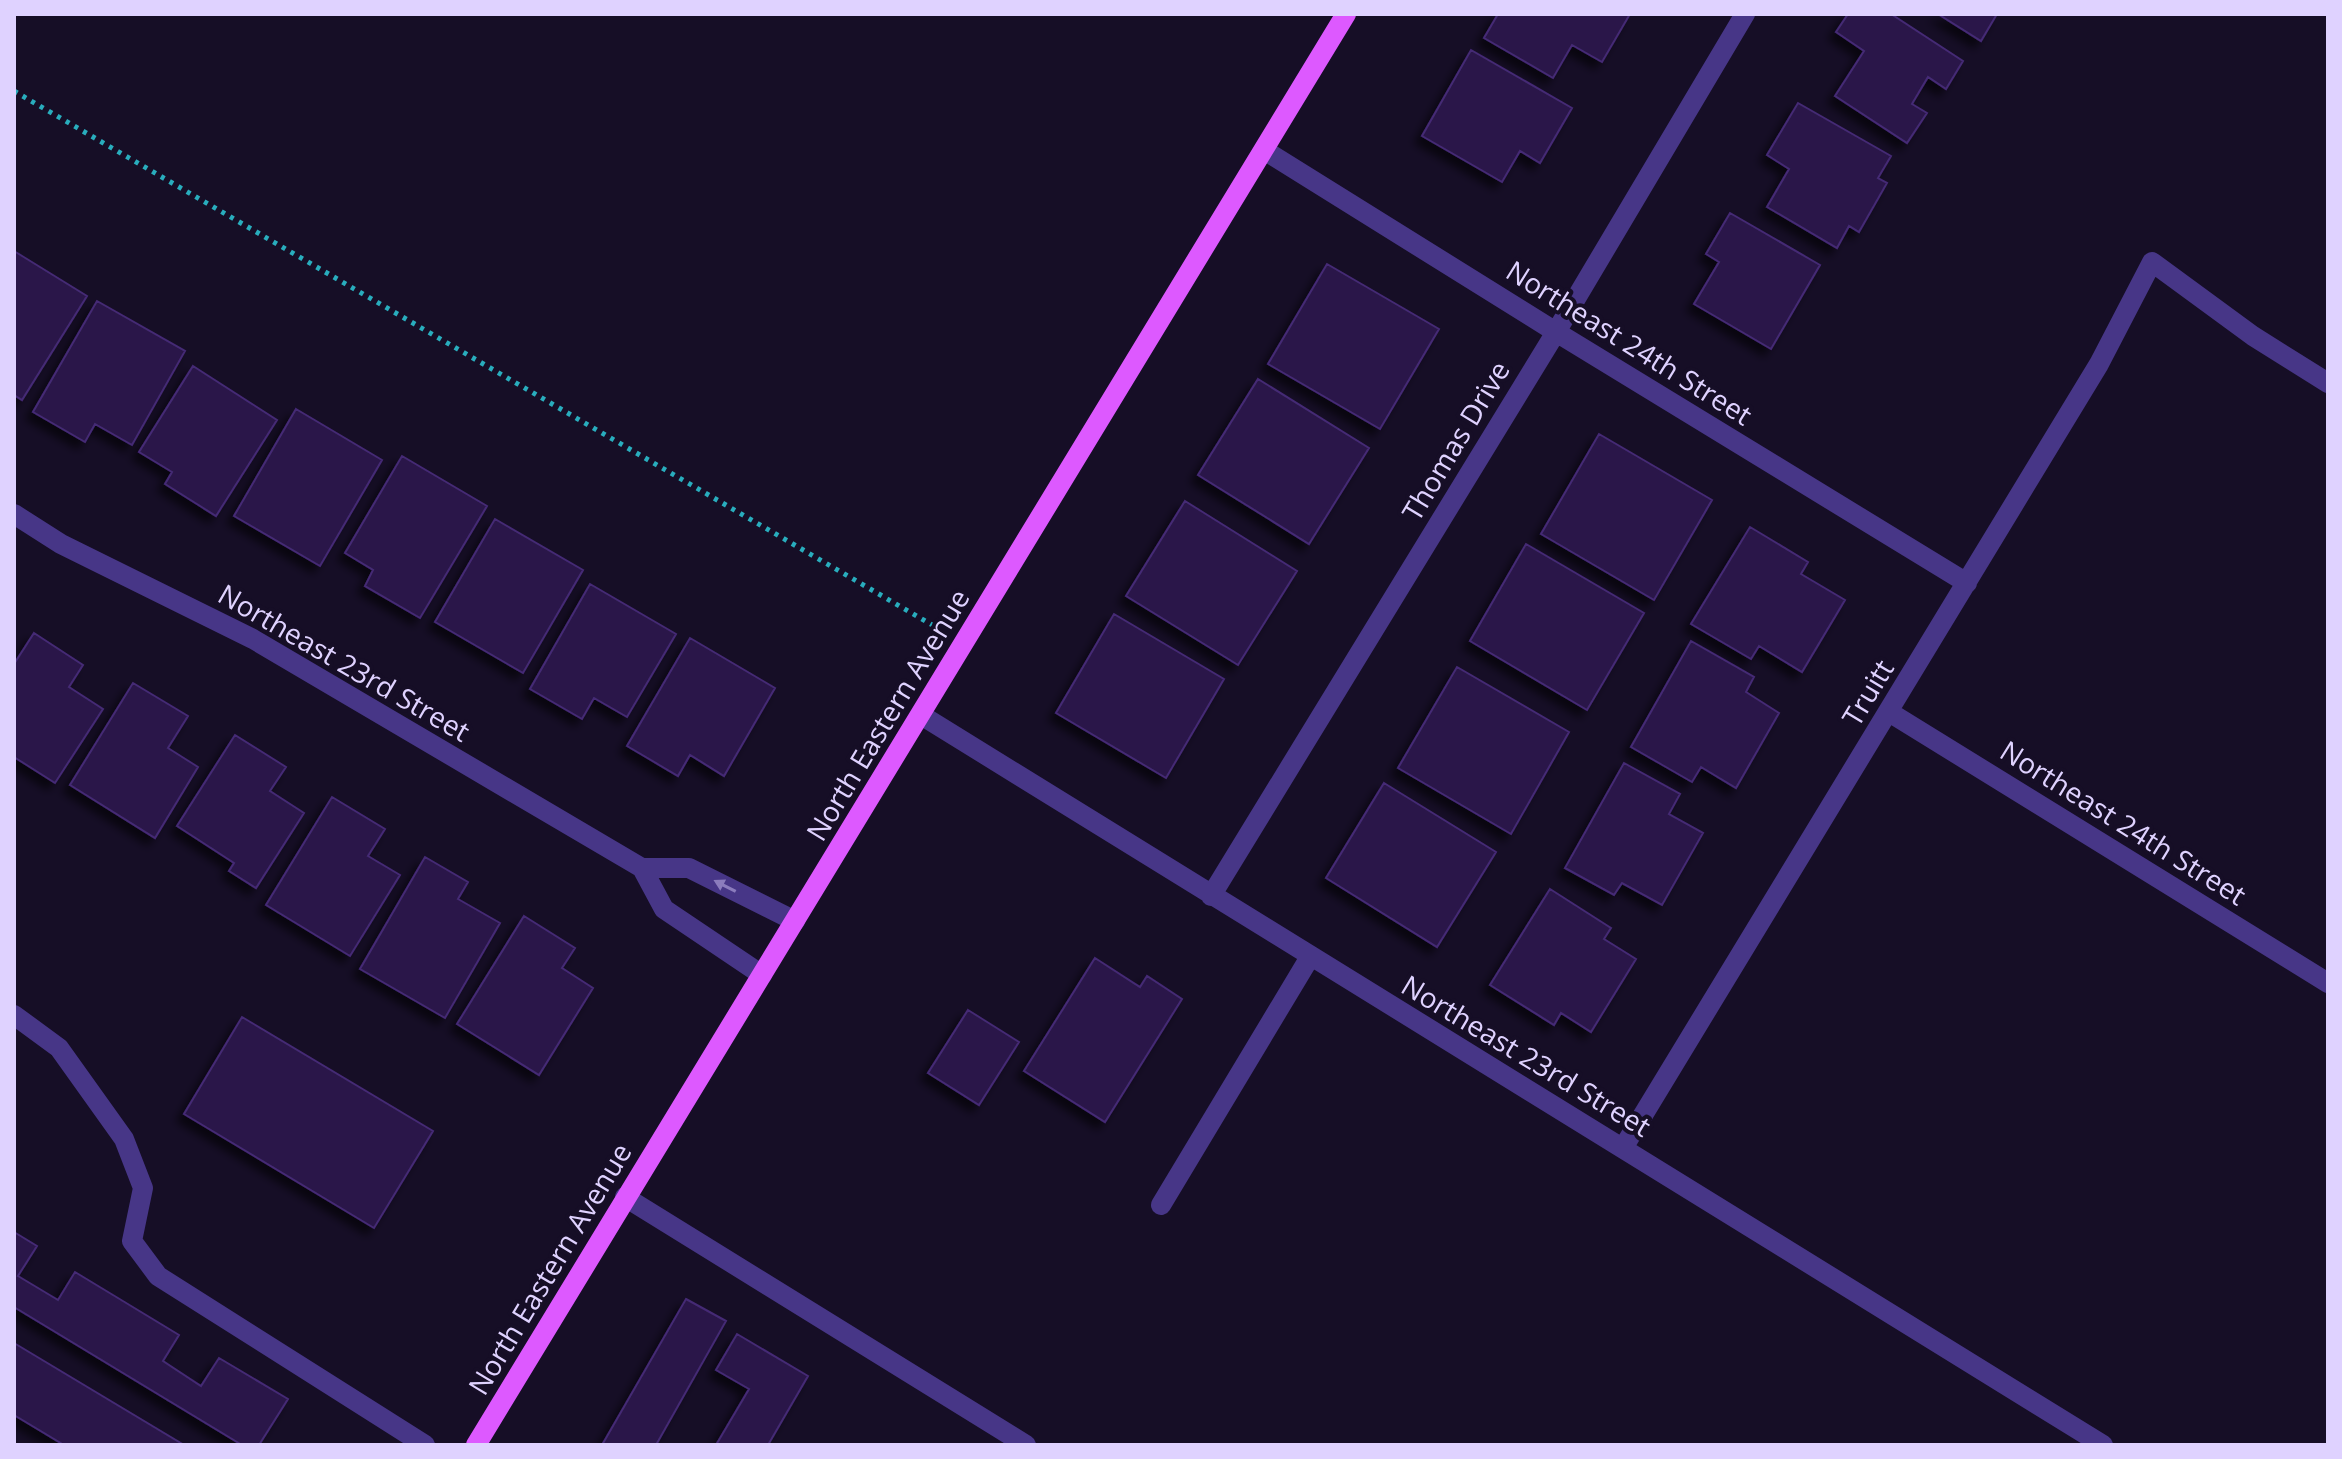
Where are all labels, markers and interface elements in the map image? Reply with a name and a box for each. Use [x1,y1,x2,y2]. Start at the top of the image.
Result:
street label: Northeast 24th Street [1499,251,1760,433]
street label: Thomas Drive [1392,354,1518,527]
street label: Northeast 23rd Street [212,575,477,750]
street label: North Eastern Avenue [797,582,977,847]
street label: Truitt [1833,652,1902,733]
street label: Northeast 24th Street [1993,731,2254,913]
one-way arrow [714,879,737,893]
street label: Northeast 23rd Street [1395,966,1658,1145]
street label: North Eastern Avenue [459,1136,639,1401]

